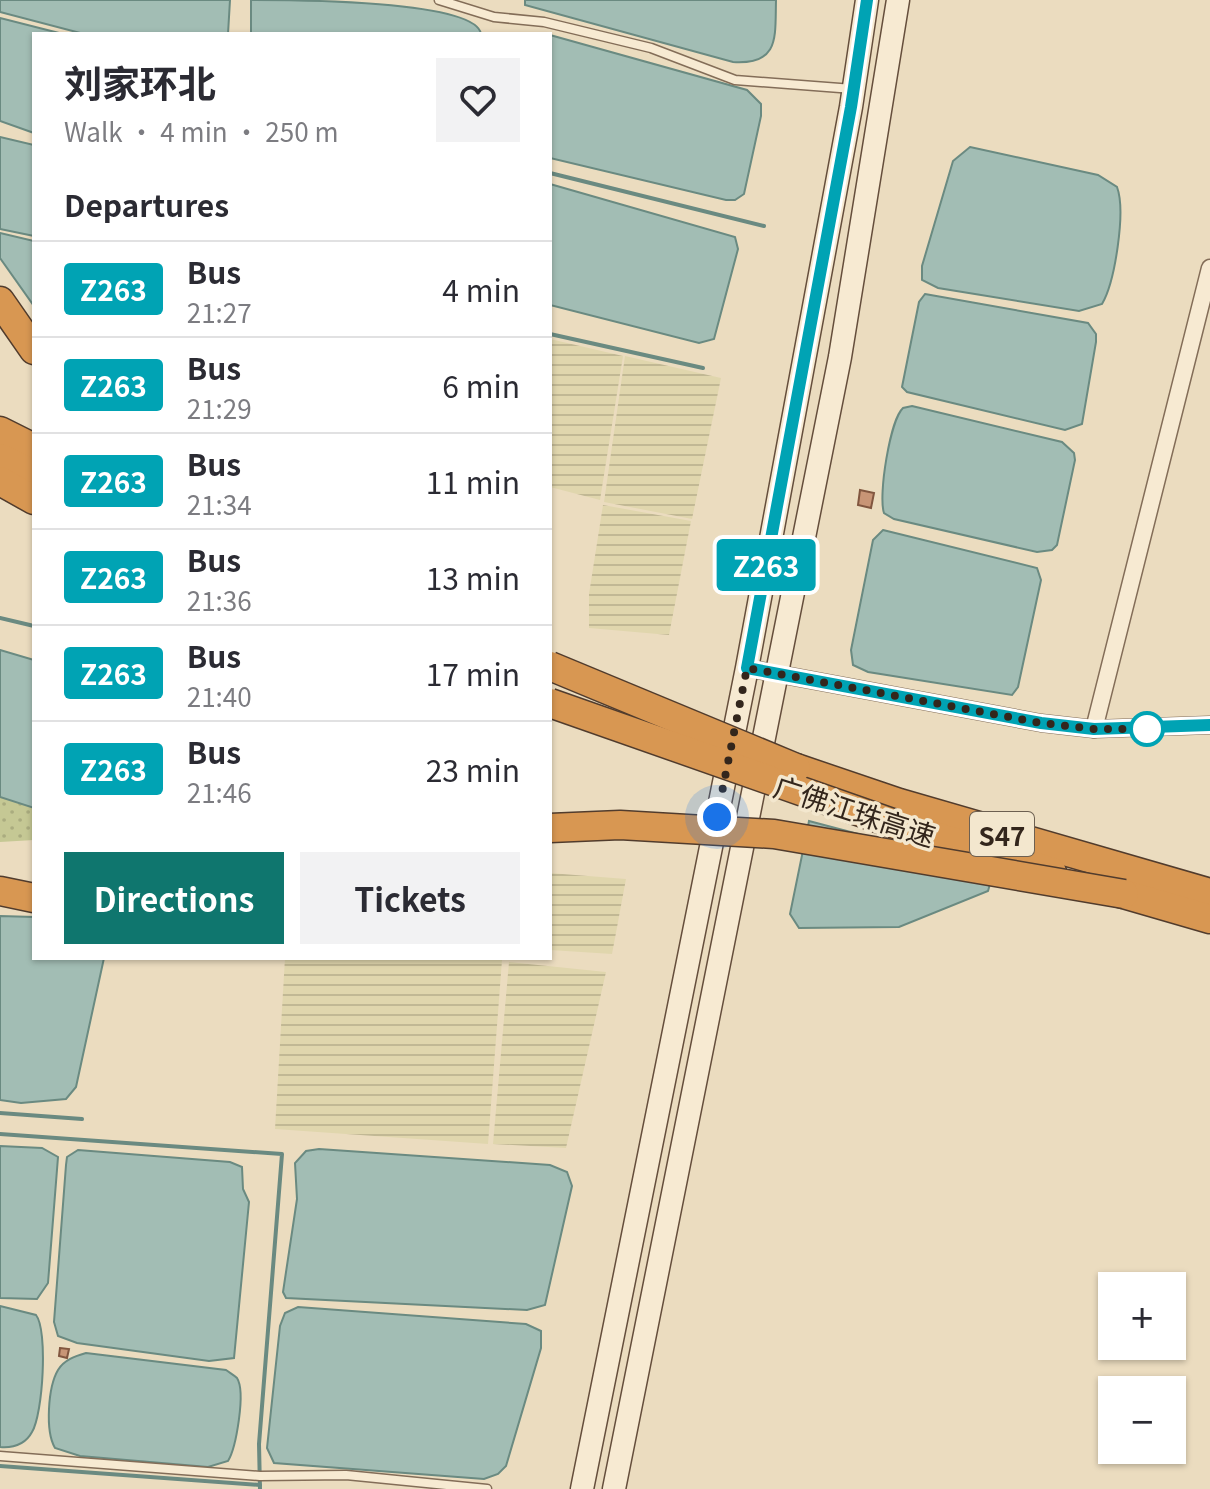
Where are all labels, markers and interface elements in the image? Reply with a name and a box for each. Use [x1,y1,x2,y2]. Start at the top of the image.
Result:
text: 刘家环北 [64,54,216,109]
button: heart [436,58,520,142]
text: Walk · 4 min · 250 m [64,112,338,149]
text: Departures [64,182,229,226]
text: Bus [187,249,241,293]
text: 4 min [442,267,520,311]
text: Z263 [80,269,147,309]
text: 21:27 [187,293,252,330]
text: Bus [187,345,241,389]
text: 6 min [442,363,520,407]
text: Z263 [80,365,147,405]
text: 21:29 [187,389,252,426]
text: Bus [187,441,241,485]
text: 11 min [426,459,520,503]
text: Z263 [80,461,147,501]
text: 21:34 [187,485,252,522]
text: Bus [187,537,241,581]
line badge: Z263 [710,539,822,591]
text: Z263 [733,545,799,585]
text: 13 min [426,555,520,599]
text: Z263 [80,557,147,597]
text: 21:36 [187,581,252,618]
text: Bus [187,633,241,677]
text: 17 min [426,651,520,695]
text: Z263 [80,653,147,693]
text: 21:40 [187,677,252,714]
unlabelled marker [1130,712,1164,746]
text: Bus [187,729,241,773]
text: 23 min [426,747,520,791]
text: Z263 [80,749,147,789]
street label: 广佛江珠高速 [769,765,941,855]
text: 21:46 [187,773,252,810]
your location [697,797,737,837]
road number: S47 [970,812,1034,856]
button: Directions [64,852,284,944]
button: Tickets [300,852,520,944]
map controls [1098,1272,1186,1464]
button: + [1098,1272,1186,1360]
button: − [1098,1376,1186,1464]

